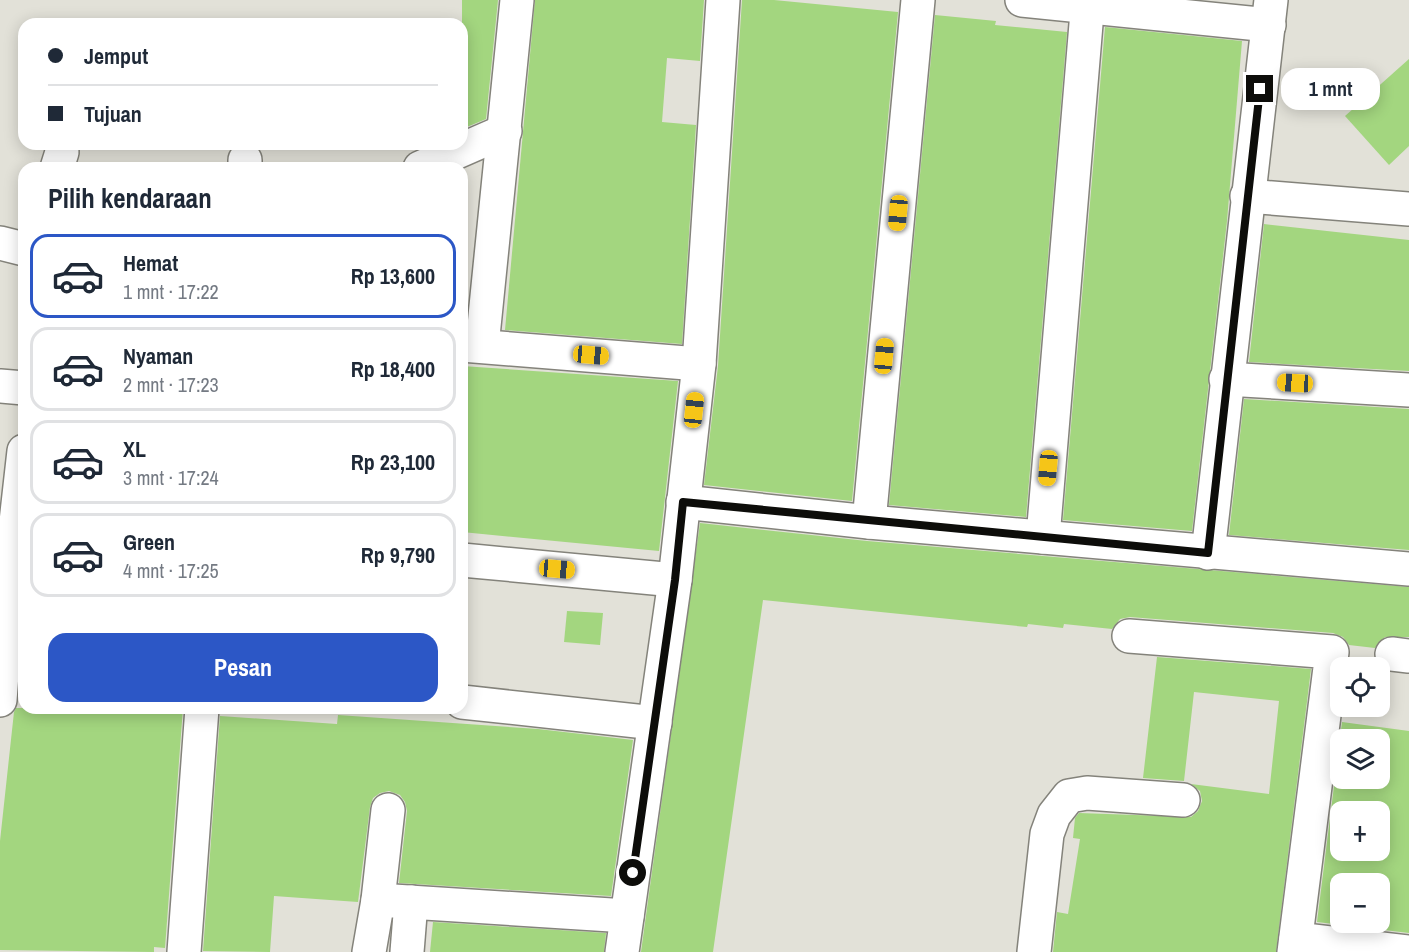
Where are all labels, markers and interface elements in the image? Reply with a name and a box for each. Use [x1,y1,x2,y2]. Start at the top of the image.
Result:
text: Jemput [84,41,148,71]
callout: 1 mnt [1281,68,1380,110]
route end [1246,75,1273,102]
text: 1 mnt [1309,75,1352,102]
text: Tujuan [84,99,142,129]
text: Pilih kendaraan [48,180,212,216]
car [887,194,909,232]
text: Hemat [123,248,178,278]
icon: car [51,249,105,303]
text: Rp 13,600 [351,261,435,291]
text: 1 mnt · 17:22 [123,278,219,305]
car [873,337,895,375]
text: Nyaman [123,341,193,371]
icon: car [51,342,105,396]
car [572,344,610,366]
text: Rp 18,400 [351,354,435,384]
text: 2 mnt · 17:23 [123,371,219,398]
car [1277,373,1313,393]
car [683,391,705,429]
text: XL [123,434,146,464]
icon: car [51,435,105,489]
text: Rp 23,100 [351,447,435,477]
car [1037,449,1059,487]
text: 3 mnt · 17:24 [123,464,219,491]
text: Green [123,527,175,557]
icon: car [51,528,105,582]
text: Rp 9,790 [361,540,435,570]
text: 4 mnt · 17:25 [123,557,219,584]
car [538,558,576,580]
button: Pesan [48,633,438,702]
map controls [1330,657,1390,933]
button: locate [1330,657,1390,717]
button: layers [1330,729,1390,789]
button: + [1330,801,1390,861]
route start [619,859,646,886]
button: − [1330,873,1390,933]

